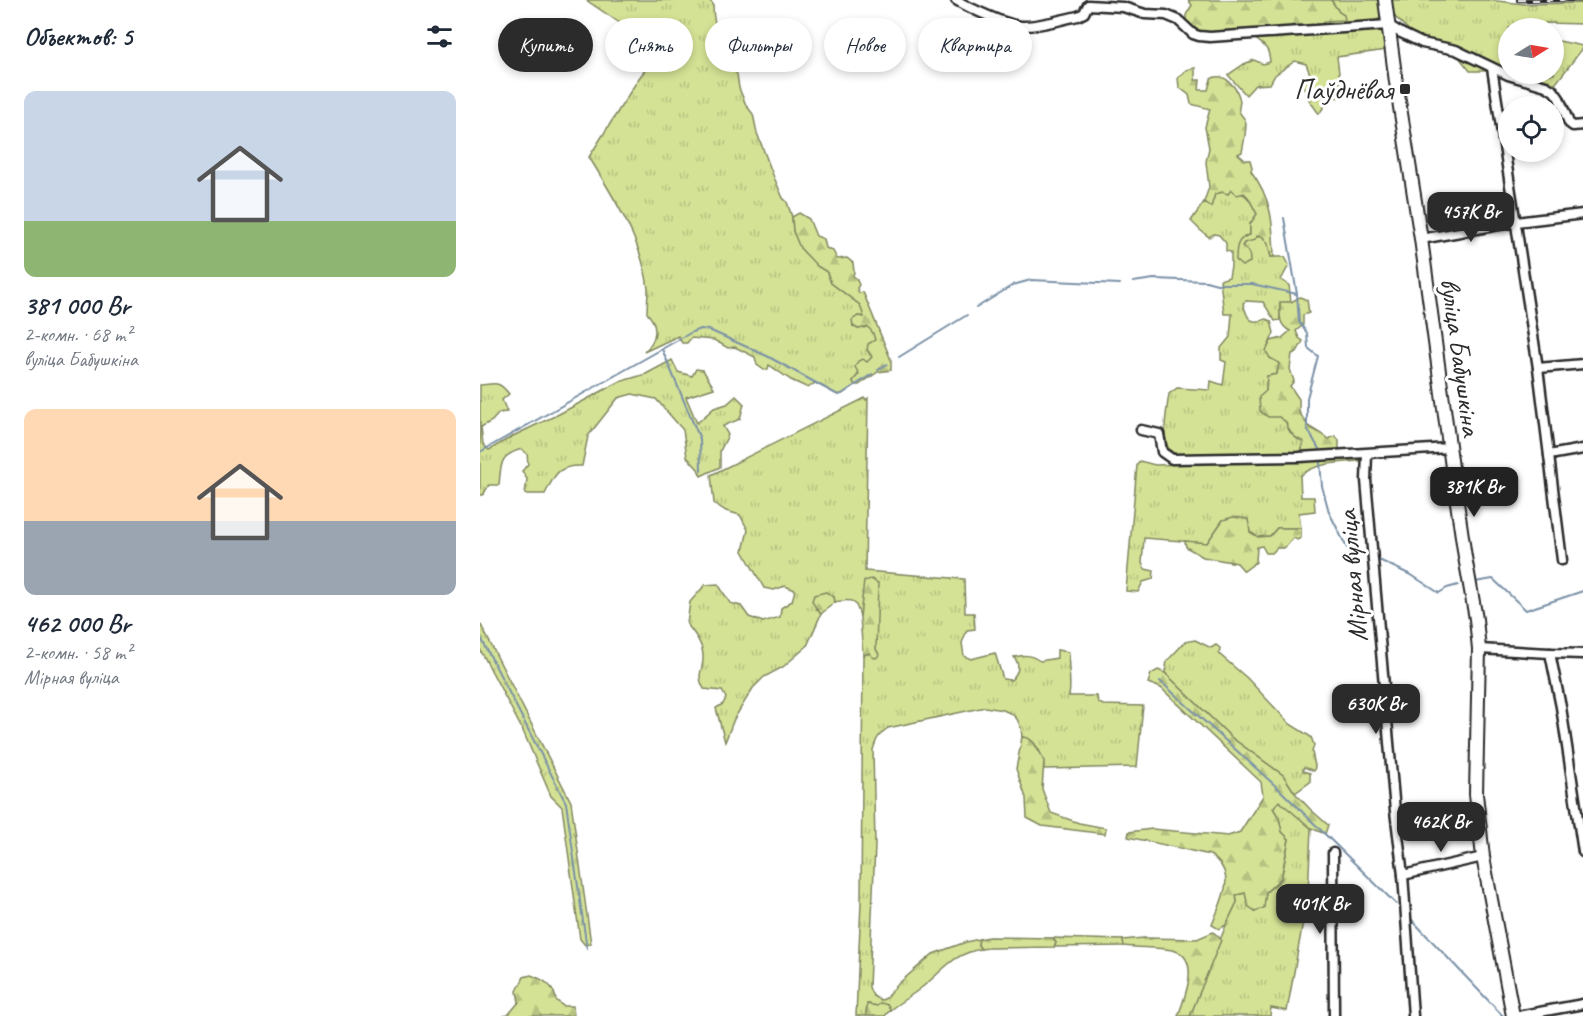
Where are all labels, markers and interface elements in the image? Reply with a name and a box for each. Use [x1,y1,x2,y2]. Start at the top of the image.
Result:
chip: Купить [498,18,593,72]
chip: Снять [605,18,693,72]
chip: Фильтры [705,18,812,72]
chip: Новое [824,18,906,72]
chip: Квартира [918,18,1032,72]
north arrow [1498,18,1564,84]
map controls [1498,18,1564,162]
text: Объектов: 5 [24,20,132,53]
icon: filters [423,20,456,53]
place label: Паўднёвая [1294,72,1395,107]
marker: Паўднёвая [1398,82,1412,96]
button: locate [1498,96,1564,162]
icon: home [186,130,294,238]
pin: 457K Br [1416,192,1526,243]
text: 457K Br [1441,199,1501,224]
street label: вуліца Бабушкіна [1433,276,1490,440]
text: 381 000 Br [24,289,130,322]
text: 2-комн. · 68 m² [24,322,132,347]
text: вуліца Бабушкіна [24,347,138,372]
icon: home [186,448,294,556]
pin: 381K Br [1419,467,1529,518]
text: 381K Br [1444,474,1504,499]
street label: Мірная вуліца [1329,507,1375,643]
text: 462 000 Br [24,607,130,640]
text: 2-комн. · 58 m² [24,640,132,665]
text: Мірная вуліца [24,665,119,690]
pin: 630K Br [1321,684,1431,735]
text: 630K Br [1346,691,1406,716]
pin: 462K Br [1386,802,1496,853]
text: 462K Br [1411,809,1471,834]
pin: 401K Br [1265,884,1375,935]
text: 401K Br [1290,891,1350,916]

